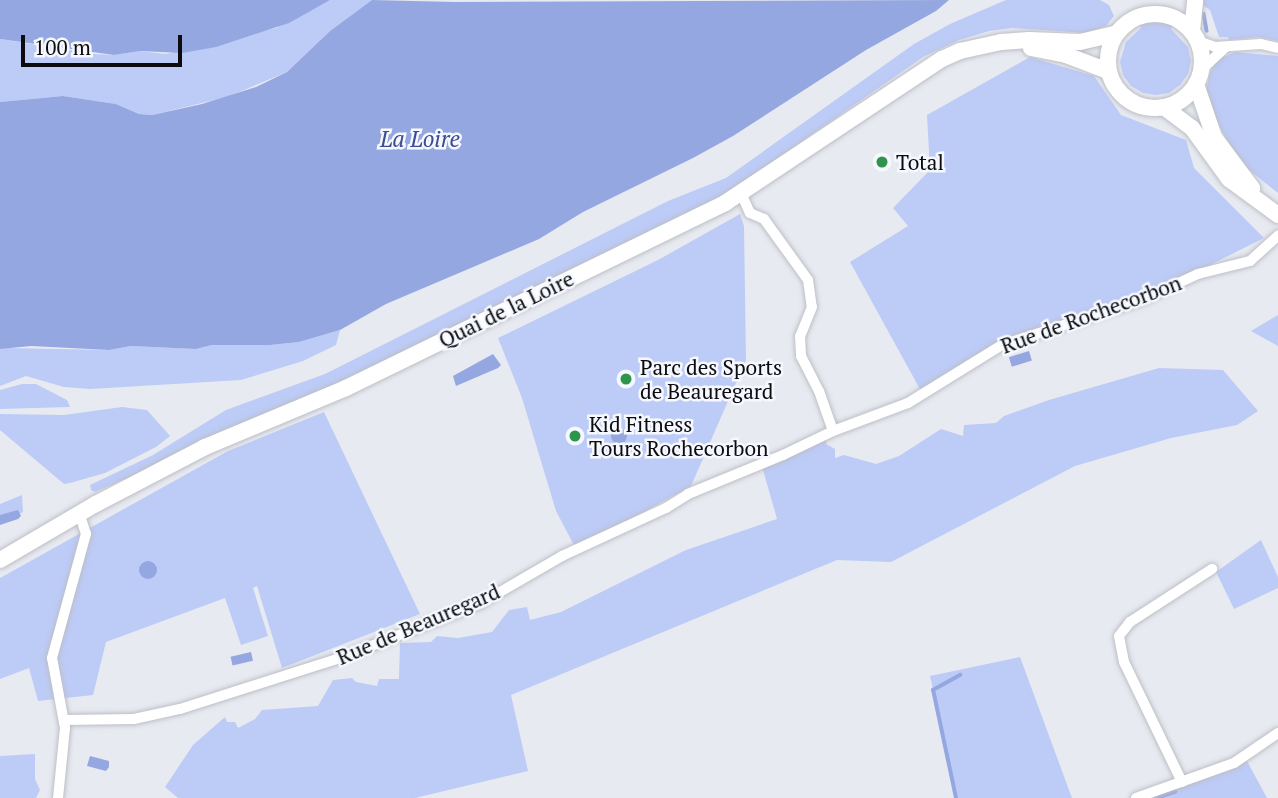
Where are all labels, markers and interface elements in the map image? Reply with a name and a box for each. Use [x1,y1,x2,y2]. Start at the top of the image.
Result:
scale bar [24,21,186,65]
text: 100 m [34,33,91,61]
water label: La Loire [380,125,460,153]
place label: Total [896,149,944,175]
marker: Total [874,154,890,170]
street label: Quai de la Loire [434,265,578,353]
street label: Rue de Rochecorbon [997,270,1185,358]
place label: Parc des Sports de Beauregard [640,354,782,404]
marker: Parc des Sports de Beauregard [618,371,634,387]
place label: Kid Fitness Tours Rochecorbon [589,411,768,461]
marker: Kid Fitness Tours Rochecorbon [567,428,583,444]
street label: Rue de Beauregard [333,578,503,670]

